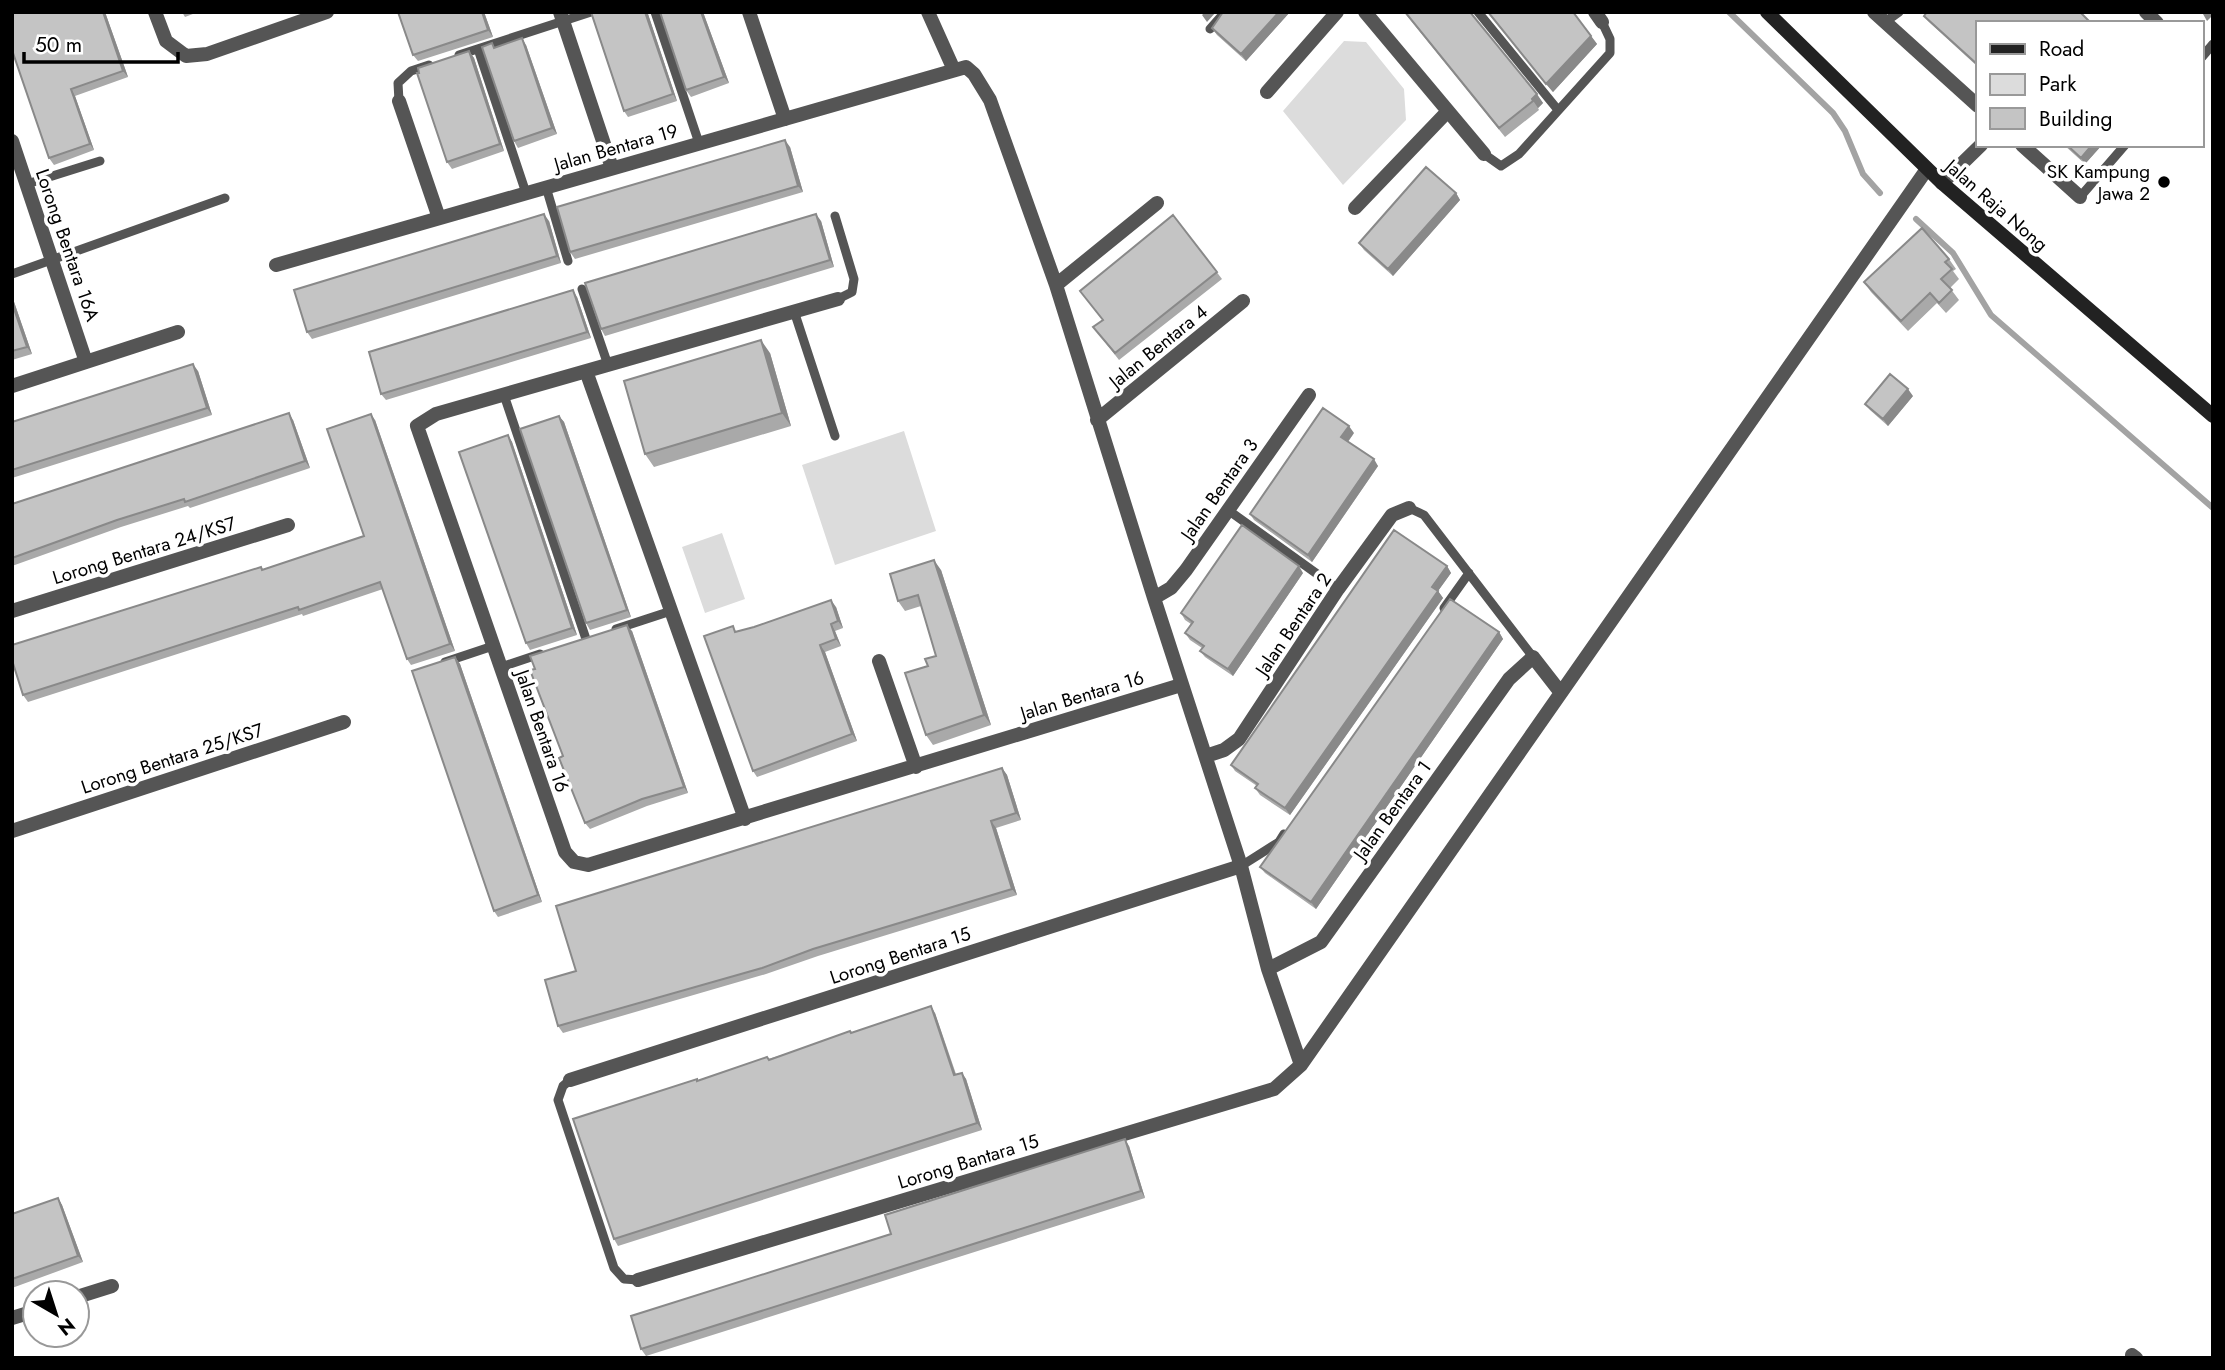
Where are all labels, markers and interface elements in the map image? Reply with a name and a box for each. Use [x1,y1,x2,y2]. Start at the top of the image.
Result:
scale bar [24,21,178,65]
legend [1976,21,2204,147]
text: 50 m [35,30,82,60]
text: Road [2039,34,2084,64]
text: Park [2039,69,2077,99]
text: Building [2039,104,2112,134]
street label: Jalan Bentara 19 [548,117,681,179]
street label: Jalan Raja Nong [1937,151,2054,258]
place label: SK Kampung Jawa 2 [2047,158,2150,207]
street label: Lorong Bentara 16A [29,165,106,325]
marker: SK Kampung Jawa 2 [2156,174,2172,190]
street label: Jalan Bentara 4 [1101,298,1213,396]
street label: Jalan Bentara 3 [1173,433,1265,548]
street label: Lorong Bentara 24/KS7 [49,510,239,591]
street label: Jalan Bentara 2 [1247,567,1338,684]
street label: Jalan Bentara 16 [508,664,576,796]
street label: Jalan Bentara 16 [1014,664,1147,728]
street label: Lorong Bentara 25/KS7 [78,716,267,801]
street label: Jalan Bentara 1 [1345,755,1438,868]
street label: Lorong Bentara 15 [826,920,974,991]
street label: Lorong Bantara 15 [894,1127,1042,1196]
north arrow [21,1279,91,1349]
text: N [52,1312,81,1342]

